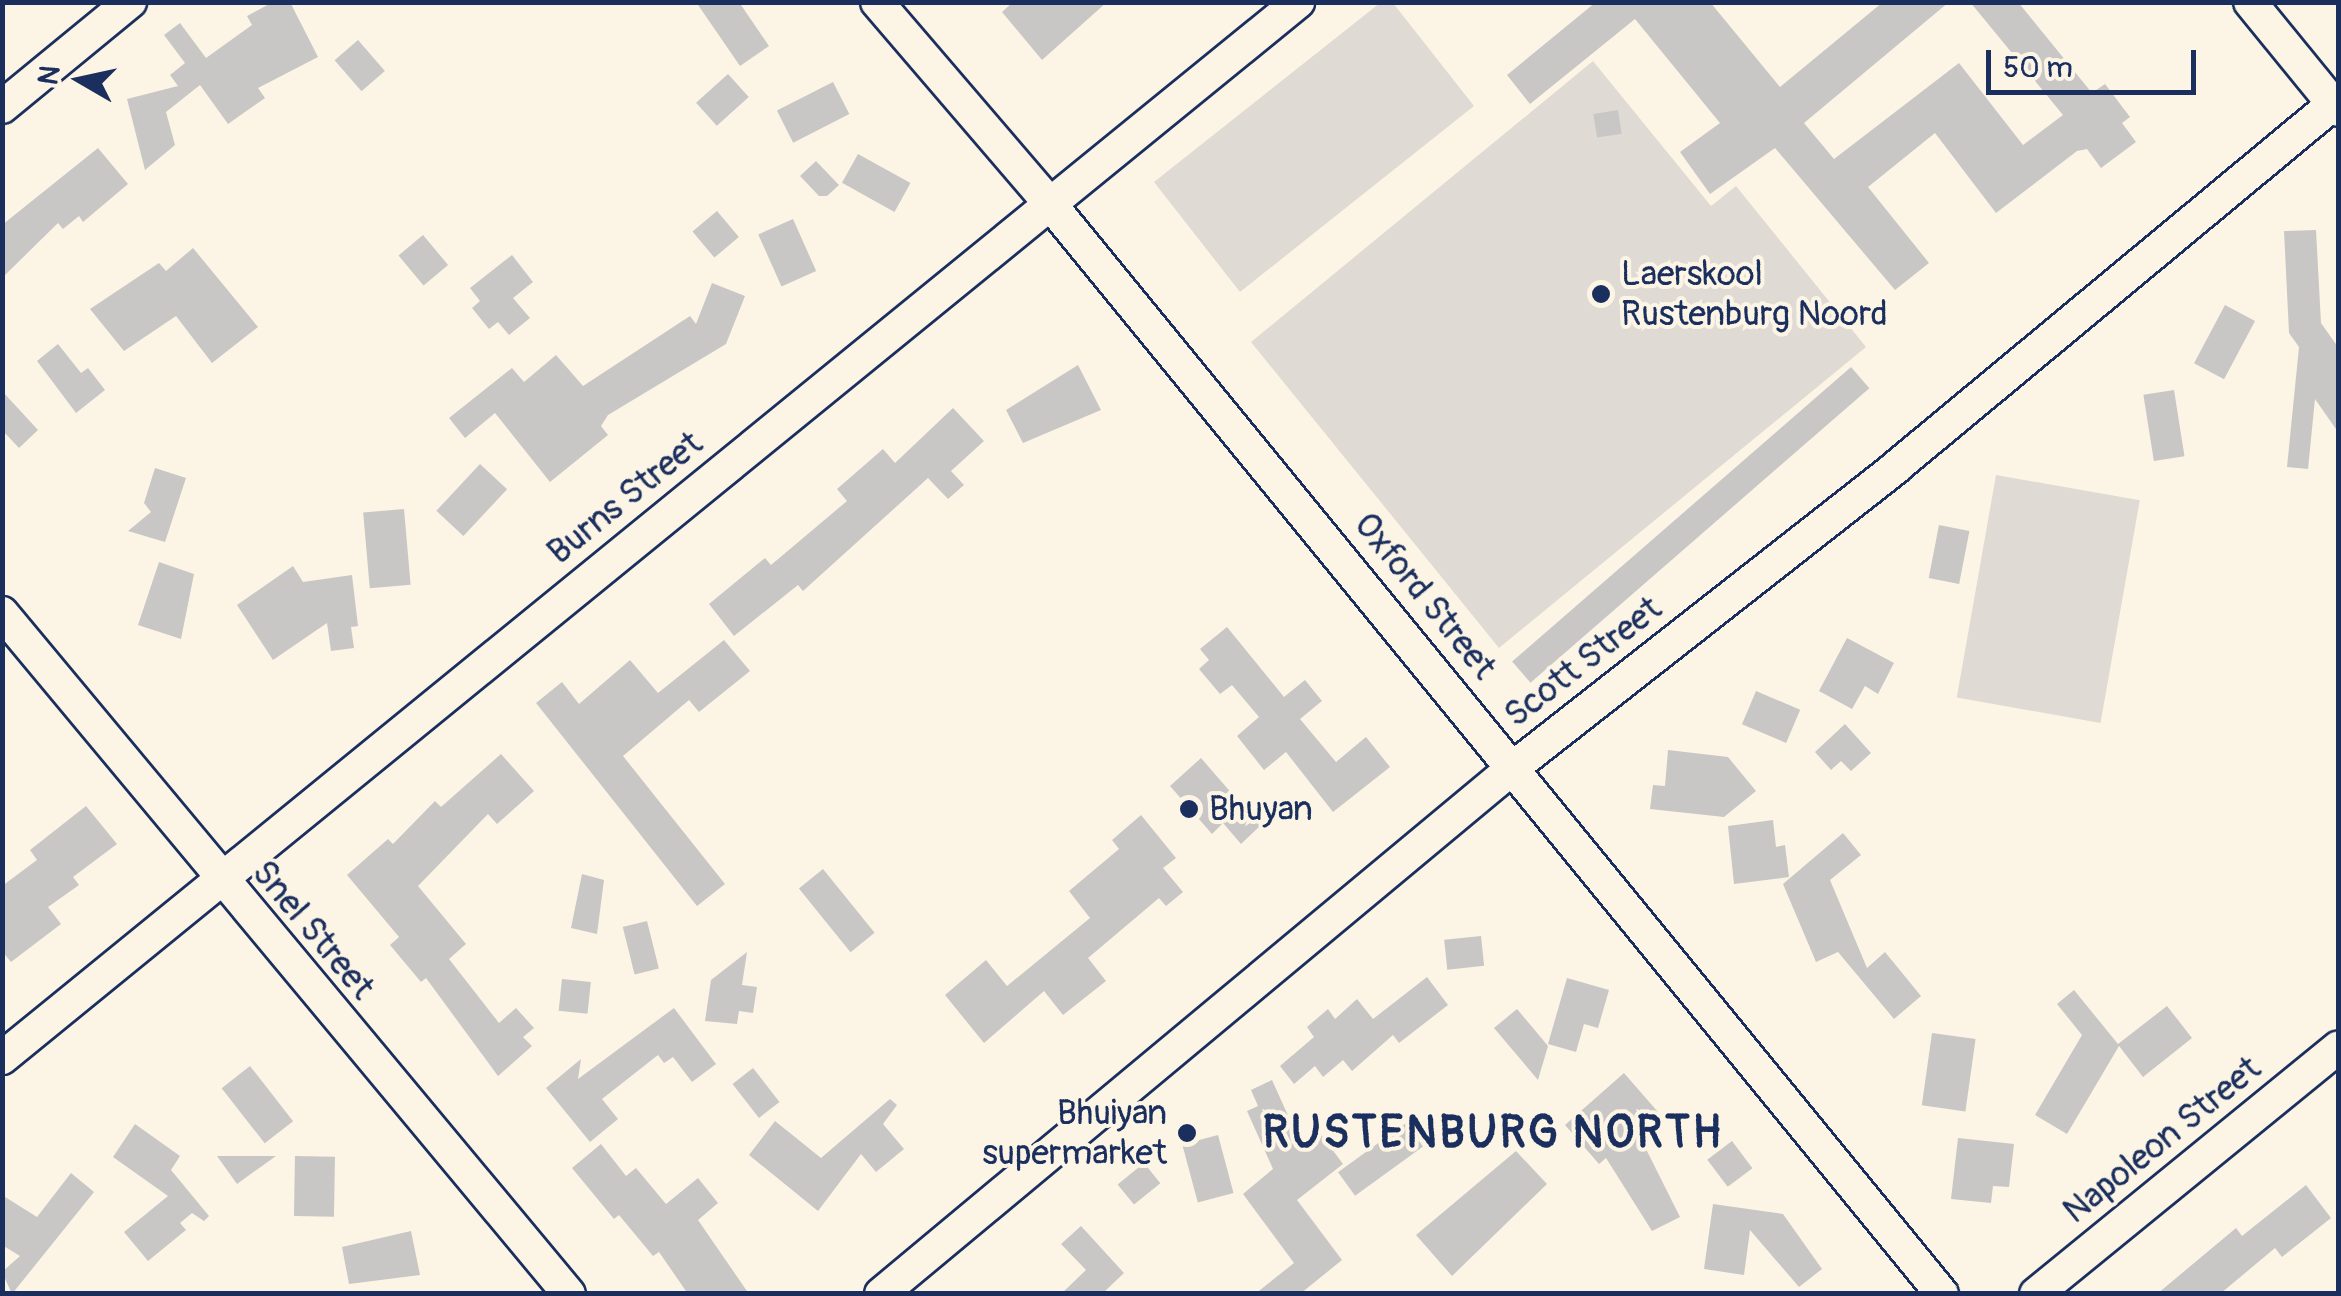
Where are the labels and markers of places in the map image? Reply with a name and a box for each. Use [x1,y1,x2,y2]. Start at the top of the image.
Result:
place label: Laerskool Rustenburg Noord [1621,253,1888,335]
marker: Laerskool Rustenburg Noord [1590,283,1612,305]
place label: Bhuyan [1209,788,1313,830]
marker: Bhuyan [1178,798,1200,820]
place label: Bhuiyan supermarket [982,1092,1167,1174]
marker: Bhuiyan supermarket [1176,1122,1198,1144]

